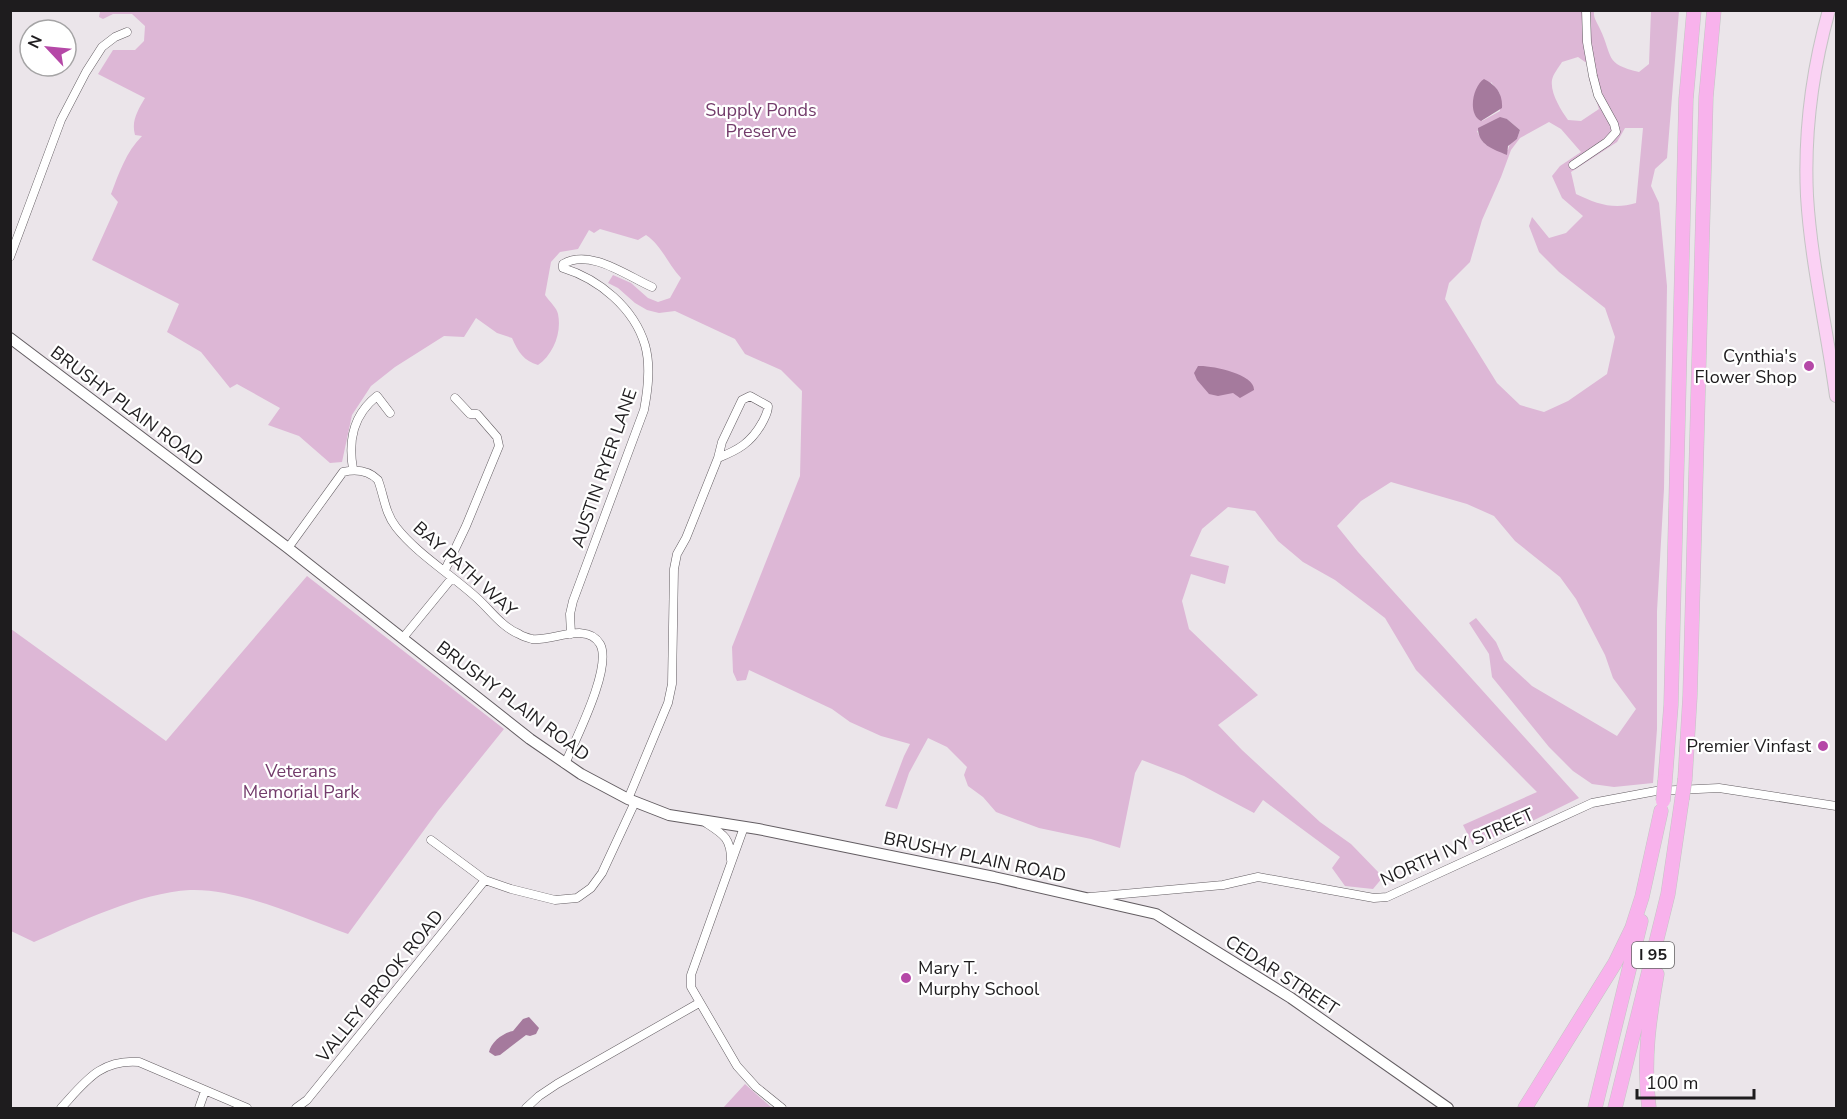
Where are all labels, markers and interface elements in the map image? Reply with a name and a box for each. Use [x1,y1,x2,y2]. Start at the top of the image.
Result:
north arrow [18,18,78,78]
text: N [23,32,48,52]
park label: Supply Ponds Preserve [705,98,817,143]
street label: BRUSHY PLAIN ROAD [46,340,208,472]
place label: Cynthia's Flower Shop [1695,344,1797,389]
marker: Cynthia's Flower Shop [1802,359,1816,373]
street label: AUSTIN RYER LANE [566,385,642,551]
street label: BAY PATH WAY [408,516,522,622]
street label: BRUSHY PLAIN ROAD [432,635,594,767]
place label: Premier Vinfast [1687,734,1812,758]
marker: Premier Vinfast [1816,739,1830,753]
park label: Veterans Memorial Park [243,759,360,804]
street label: NORTH IVY STREET [1376,802,1538,892]
street label: BRUSHY PLAIN ROAD [882,826,1068,888]
street label: VALLEY BROOK ROAD [310,905,449,1068]
street label: CEDAR STREET [1221,929,1344,1021]
road number: I 95 [1632,942,1674,968]
place label: Mary T. Murphy School [918,956,1040,1001]
marker: Mary T. Murphy School [899,971,913,985]
scale bar [1637,1062,1754,1100]
text: 100 m [1646,1071,1698,1095]

